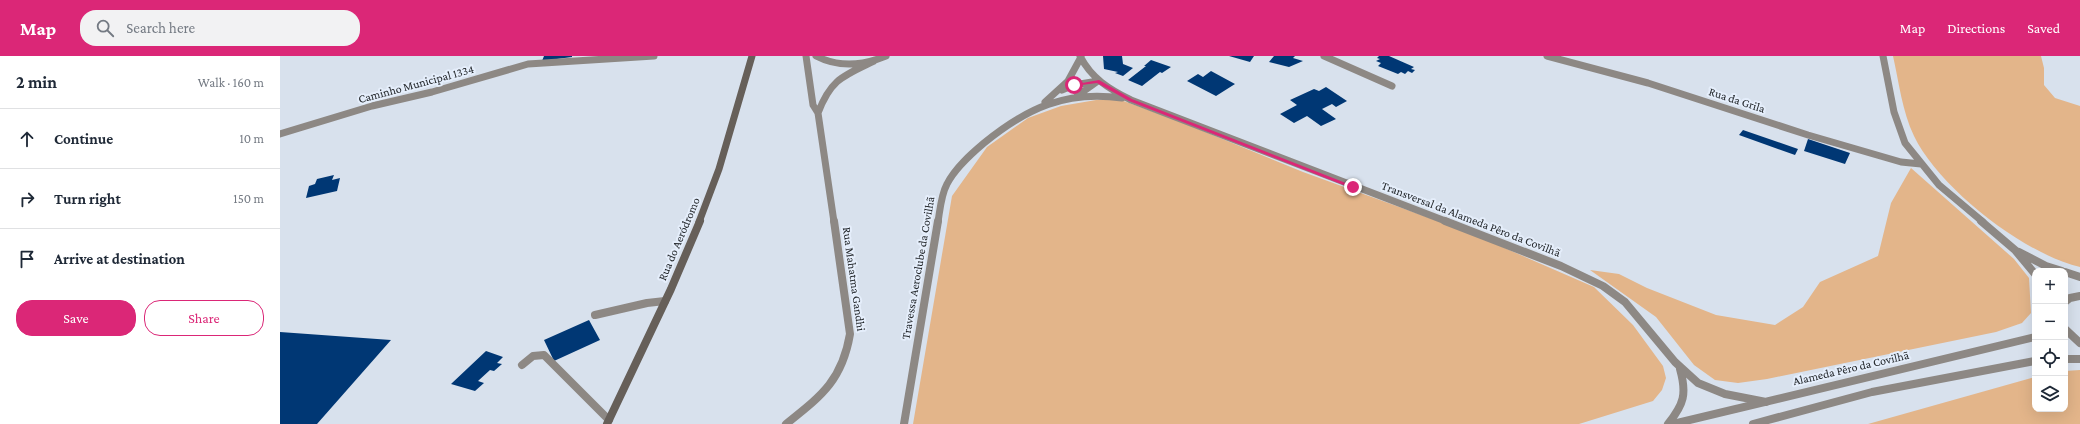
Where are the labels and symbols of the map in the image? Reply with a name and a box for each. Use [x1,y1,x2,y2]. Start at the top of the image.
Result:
street label: Caminho Municipal 1334 [357,62,475,106]
route start [1065,76,1083,94]
street label: Rua da Grila [1707,84,1767,116]
route end [1344,178,1362,196]
street label: Transversal da Alameda Pêro da Covilhã [1380,178,1563,260]
street label: Rua do Aeródromo [655,195,703,283]
street label: Travessa Aeroclube da Covilhã [899,195,938,341]
street label: Rua Mahatma Gandhi [840,226,868,332]
street label: Alameda Pêro da Covilhã [1792,348,1911,388]

